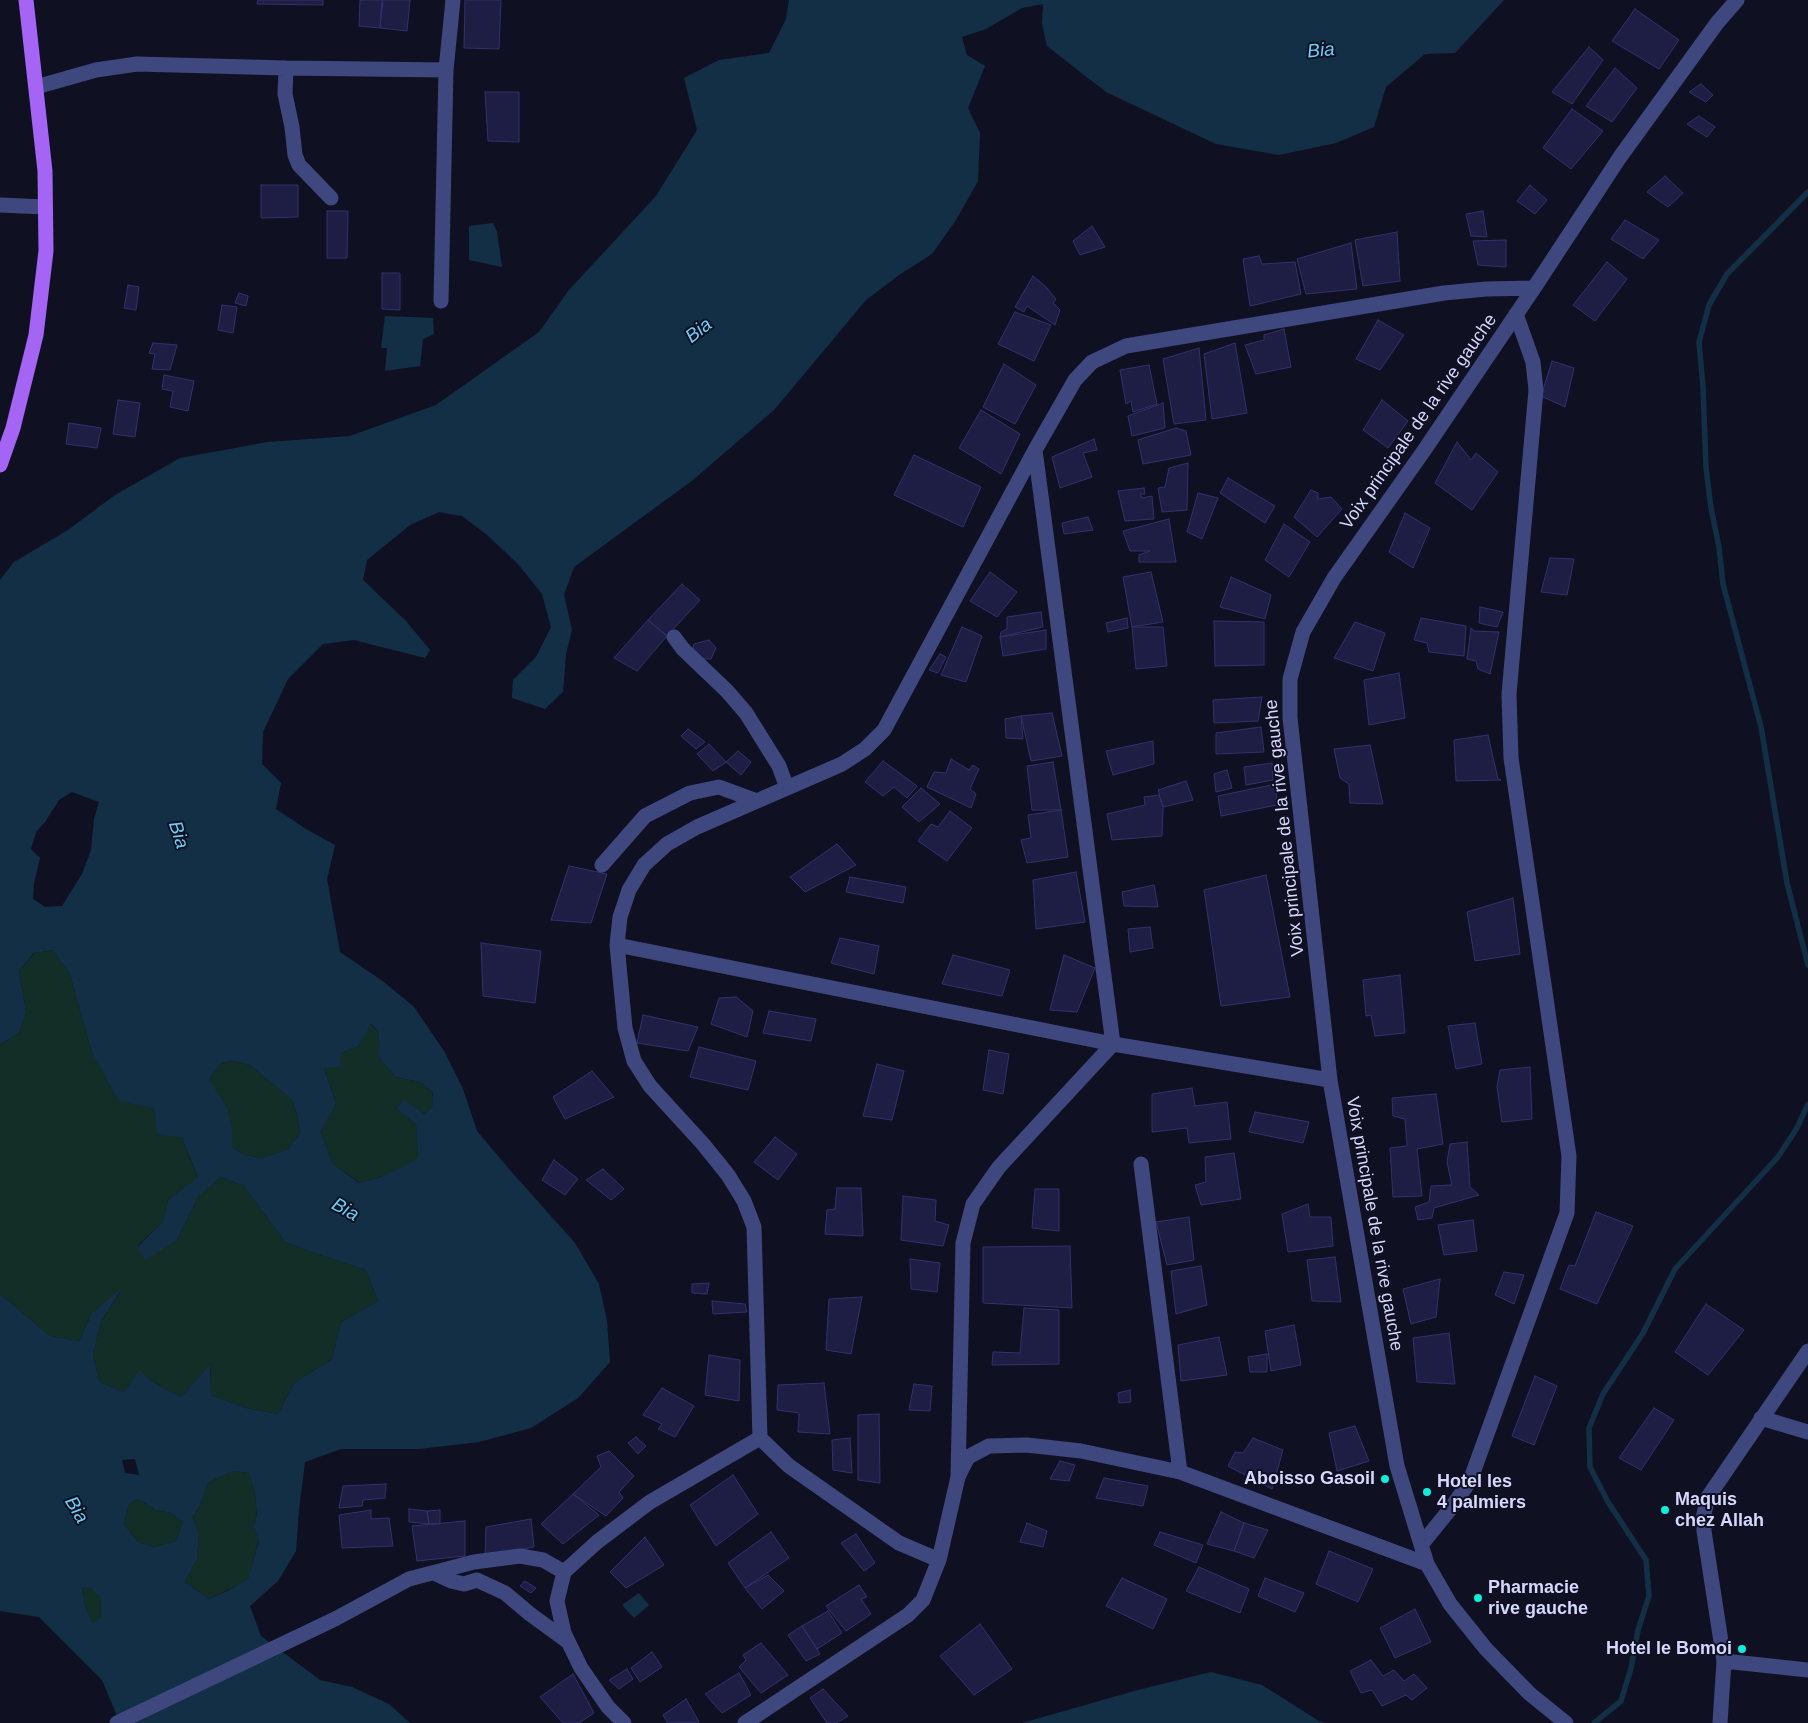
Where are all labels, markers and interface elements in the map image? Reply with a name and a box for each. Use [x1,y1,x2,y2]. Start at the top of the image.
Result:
water label: Bia [1306,38,1336,64]
street label: Voix principale de la rive gauche [1336,310,1502,534]
water label: Bia [681,314,717,348]
street label: Voix principale de la rive gauche [1261,698,1309,958]
water label: Bia [163,818,193,852]
street label: Voix principale de la rive gauche [1341,1095,1407,1353]
water label: Bia [327,1193,363,1227]
place label: Aboisso Gasoil [1244,1468,1375,1490]
place label: Hotel les 4 palmiers [1437,1471,1526,1514]
marker: Aboisso Gasoil [1379,1473,1391,1485]
marker: Hotel les 4 palmiers [1421,1486,1433,1498]
place label: Maquis chez Allah [1675,1489,1764,1532]
water label: Bia [59,1492,93,1528]
marker: Maquis chez Allah [1659,1504,1671,1516]
place label: Pharmacie rive gauche [1488,1577,1588,1620]
marker: Pharmacie rive gauche [1472,1592,1484,1604]
place label: Hotel le Bomoi [1606,1638,1732,1660]
marker: Hotel le Bomoi [1736,1643,1748,1655]

